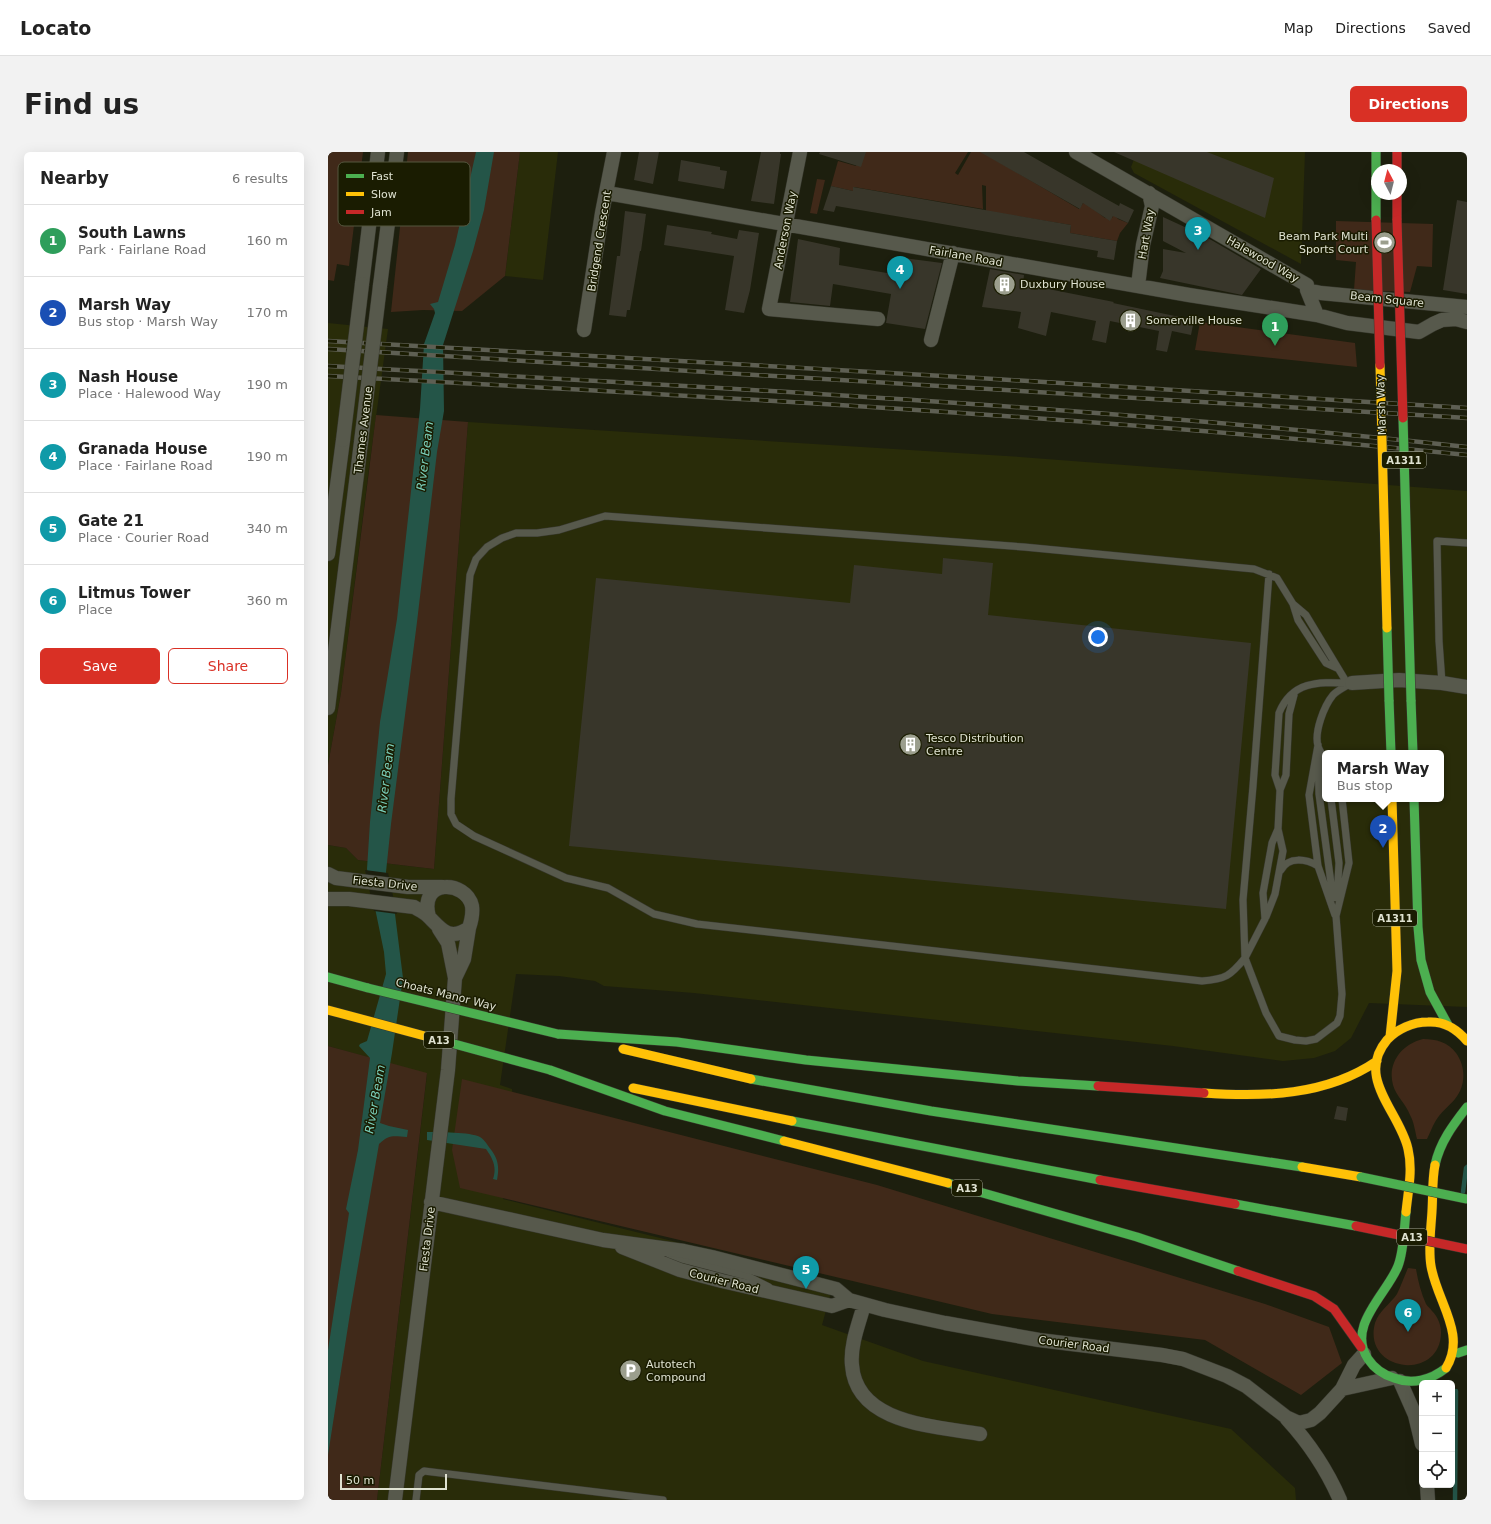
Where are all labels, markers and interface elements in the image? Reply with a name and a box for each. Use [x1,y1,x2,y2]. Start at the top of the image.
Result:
text: Locato [20,17,91,39]
text: Map [1284,20,1313,36]
text: Directions [1335,20,1406,36]
text: Saved [1428,20,1471,36]
button: Directions [1350,86,1467,122]
text: Find us [24,88,139,121]
legend [338,162,470,226]
north arrow [1371,164,1407,200]
text: Nearby [40,168,109,188]
text: Fast [371,170,394,183]
text: 6 results [232,171,288,186]
text: Slow [371,188,397,201]
street label: Bridgend Crescent [585,189,614,292]
street label: Anderson Way [772,190,800,270]
text: Jam [370,206,392,219]
street label: Hart Way [1136,207,1157,260]
pin: 3 [1185,217,1211,250]
text: South Lawns [78,224,186,242]
sports icon: Beam Park Multi Sports Court [1371,229,1397,255]
place label: Beam Park Multi Sports Court [1279,230,1369,256]
text: 1 [48,233,58,248]
text: 160 m [246,233,288,248]
street label: Halewood Way [1224,234,1302,286]
text: Park · Fairlane Road [78,242,206,257]
street label: Fairlane Road [928,244,1004,269]
pin: 4 [887,256,913,289]
building icon: Duxbury House [992,271,1018,297]
place label: Duxbury House [1020,278,1105,291]
street label: Beam Square [1349,289,1425,310]
text: Marsh Way [78,296,171,314]
text: 2 [48,305,58,320]
text: 170 m [246,305,288,320]
building icon: Somerville House [1118,307,1144,333]
pin: 1 [1262,313,1288,346]
text: Bus stop · Marsh Way [78,314,218,329]
place label: Somerville House [1146,314,1242,327]
text: Nash House [78,368,178,386]
street label: Marsh Way [1374,374,1389,435]
text: 3 [48,377,58,392]
text: 190 m [246,377,288,392]
street label: Thames Avenue [352,385,375,476]
text: Place · Halewood Way [78,386,221,401]
water label: River Beam [414,421,436,491]
text: Granada House [78,440,207,458]
text: 4 [48,449,58,464]
text: 190 m [246,449,288,464]
road number: A1311 [1382,452,1426,468]
text: Place · Fairlane Road [78,458,213,473]
text: Gate 21 [78,512,144,530]
text: 5 [48,521,58,536]
text: 340 m [246,521,288,536]
text: Place · Courier Road [78,530,209,545]
text: Litmus Tower [78,584,190,602]
text: 6 [48,593,58,608]
text: 360 m [246,593,288,608]
text: Place [78,602,113,617]
your location [1088,627,1108,647]
button: Save [40,648,160,684]
button: Share [168,648,288,684]
building icon: Tesco Distribution Centre [897,731,923,757]
place label: Tesco Distribution Centre [925,732,1024,758]
water label: River Beam [375,743,397,813]
popup [1322,750,1444,802]
text: Marsh Way [1337,760,1429,778]
text: Bus stop [1337,778,1393,793]
pin: 2 [1370,815,1396,848]
street label: Fiesta Drive [352,874,418,893]
road number: A1311 [1373,910,1417,926]
street label: Choats Manor Way [394,976,498,1013]
road number: A13 [424,1032,454,1048]
water label: River Beam [362,1064,388,1134]
road number: A13 [952,1180,982,1196]
street label: Fiesta Drive [417,1206,438,1272]
road number: A13 [1397,1229,1427,1245]
pin: 5 [793,1256,819,1289]
street label: Courier Road [688,1267,760,1296]
pin: 6 [1395,1299,1421,1332]
street label: Courier Road [1038,1334,1110,1355]
parking icon: Autotech Compound [617,1357,643,1383]
place label: Autotech Compound [646,1358,706,1384]
map controls [1419,1380,1455,1488]
button: + [1419,1380,1455,1416]
button: − [1419,1416,1455,1452]
button: locate [1419,1452,1455,1488]
scale bar [340,1472,447,1491]
text: 50 m [346,1474,374,1487]

